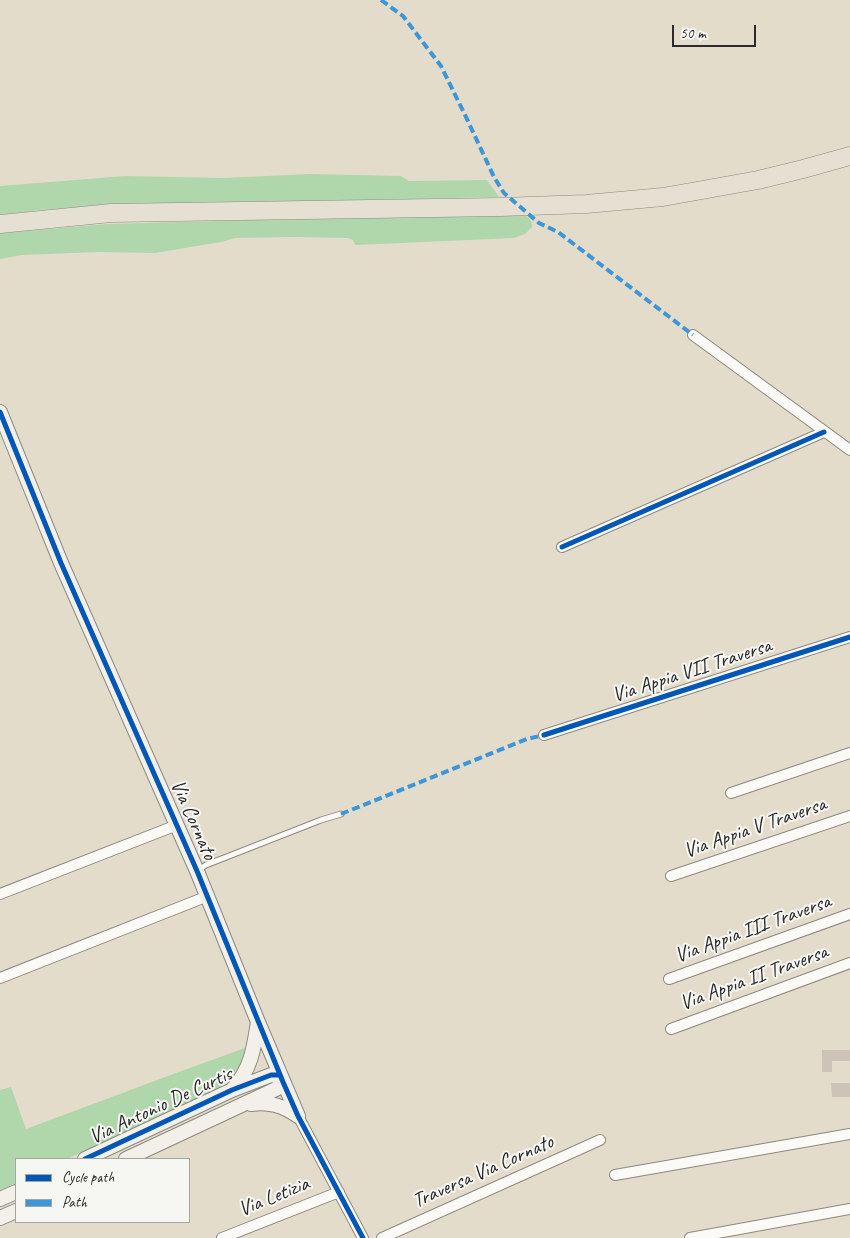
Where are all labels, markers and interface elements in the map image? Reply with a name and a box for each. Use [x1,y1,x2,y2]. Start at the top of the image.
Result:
scale bar [675,15,759,47]
text: 50 m [680,24,706,43]
street label: Via Appia VII Traversa [609,633,775,709]
street label: Via Cornato [164,776,222,864]
street label: Via Appia V Traversa [681,792,829,864]
street label: Via Appia III Traversa [672,889,834,969]
street label: Via Appia II Traversa [677,940,831,1016]
street label: Via Antonio De Curtis [85,1062,237,1150]
street label: Traversa Via Cornato [409,1130,557,1214]
legend [15,1158,190,1223]
text: Cycle path [62,1168,114,1187]
street label: Via Letizia [235,1171,313,1223]
text: Path [62,1193,87,1212]

